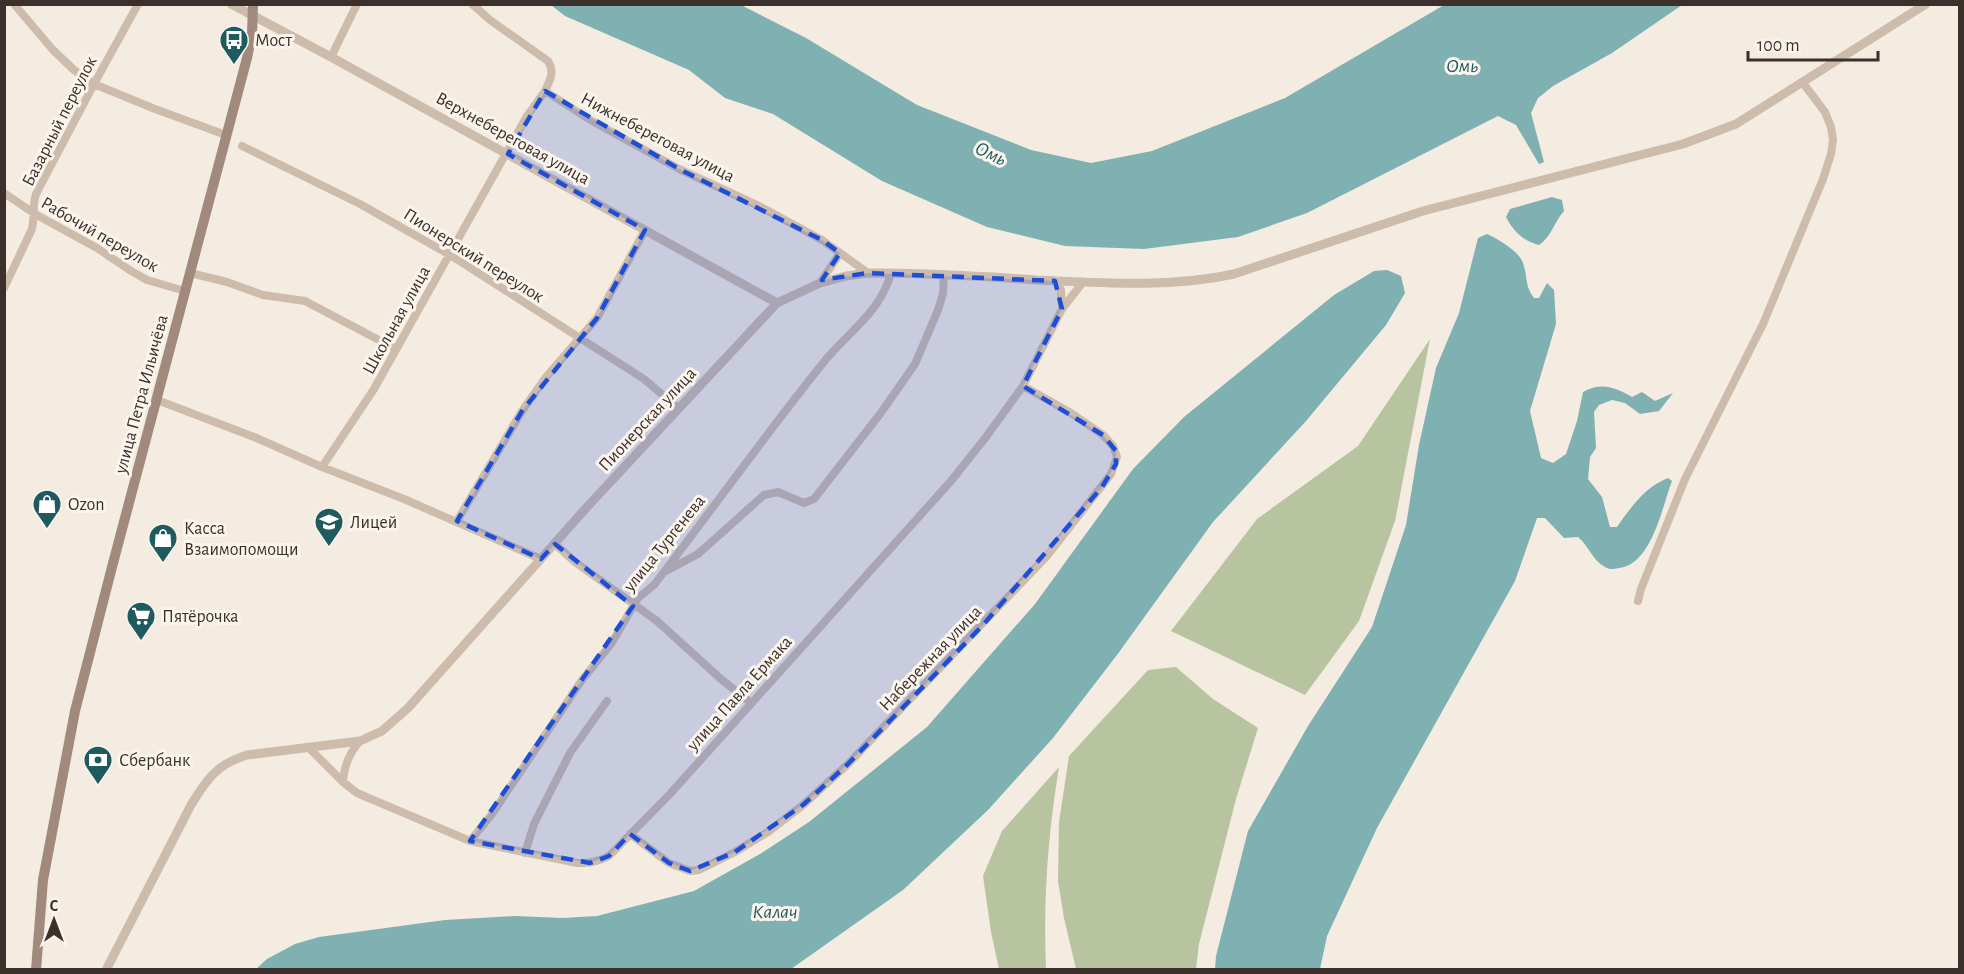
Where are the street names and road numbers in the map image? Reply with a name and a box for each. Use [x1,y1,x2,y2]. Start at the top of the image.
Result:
street label: Базарный переулок [19,53,101,189]
street label: Верхнебереговая улица [433,88,593,189]
street label: Нижнебереговая улица [578,89,738,186]
street label: Рабочий переулок [38,193,162,276]
street label: Пионерский переулок [400,205,547,307]
street label: Школьная улица [360,263,434,378]
street label: улица Петра Ильичёва [112,313,172,477]
street label: Пионерская улица [595,365,700,475]
street label: улица Тургенева [620,492,709,596]
street label: Набережная улица [875,602,985,715]
street label: улица Павла Ермака [683,633,796,755]

